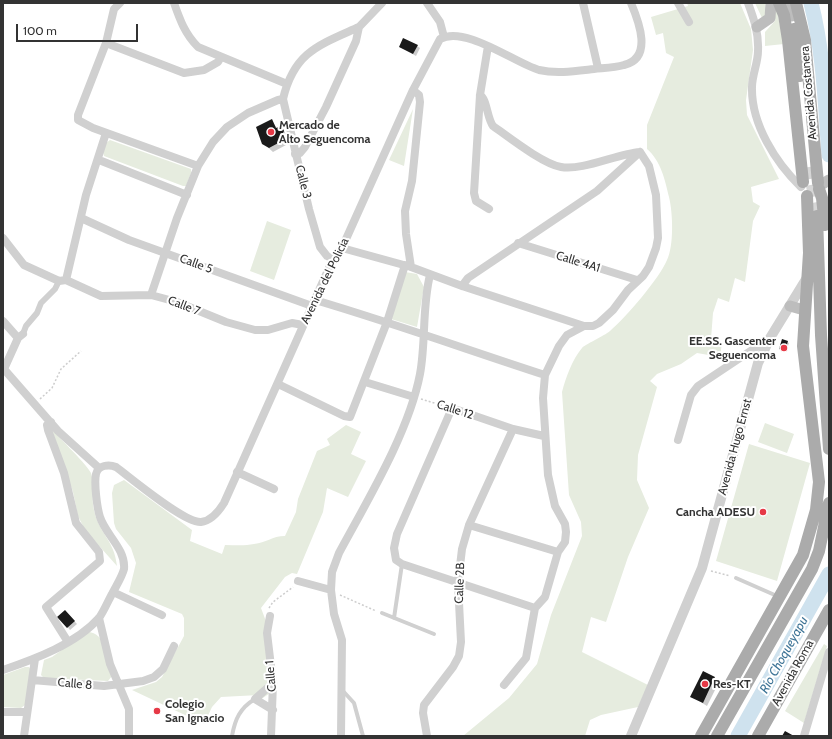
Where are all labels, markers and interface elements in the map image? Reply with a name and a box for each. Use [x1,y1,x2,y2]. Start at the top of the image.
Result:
scale bar [18,16,140,42]
text: 100 m [23,23,57,38]
street label: Avenida Costanera [798,45,820,141]
place label: Mercado de Alto Seguencoma [279,118,370,146]
marker: Mercado de Alto Seguencoma [266,127,276,137]
street label: Calle 3 [292,164,314,200]
street label: Avenida del Policía [298,236,352,326]
street label: Calle 4A1 [554,248,602,276]
street label: Calle 5 [178,251,214,277]
street label: Calle 7 [166,293,202,319]
place label: EE.SS. Gascenter Seguencoma [689,334,776,362]
marker: EE.SS. Gascenter Seguencoma [779,343,789,353]
street label: Calle 12 [435,397,475,423]
street label: Avenida Hugo Ernst [715,397,755,497]
place label: Cancha ADESU [676,505,755,519]
marker: Cancha ADESU [758,507,768,517]
street label: Calle 2B [452,562,468,604]
water label: Río Choqueyapu [757,614,811,696]
street label: Avenida Roma [769,638,817,708]
street label: Calle 1 [262,660,280,692]
street label: Calle 8 [57,675,93,693]
place label: Res-KT [713,677,751,691]
marker: Res-KT [700,679,710,689]
place label: Colegio San Ignacio [165,697,224,725]
marker: Colegio San Ignacio [152,706,162,716]

